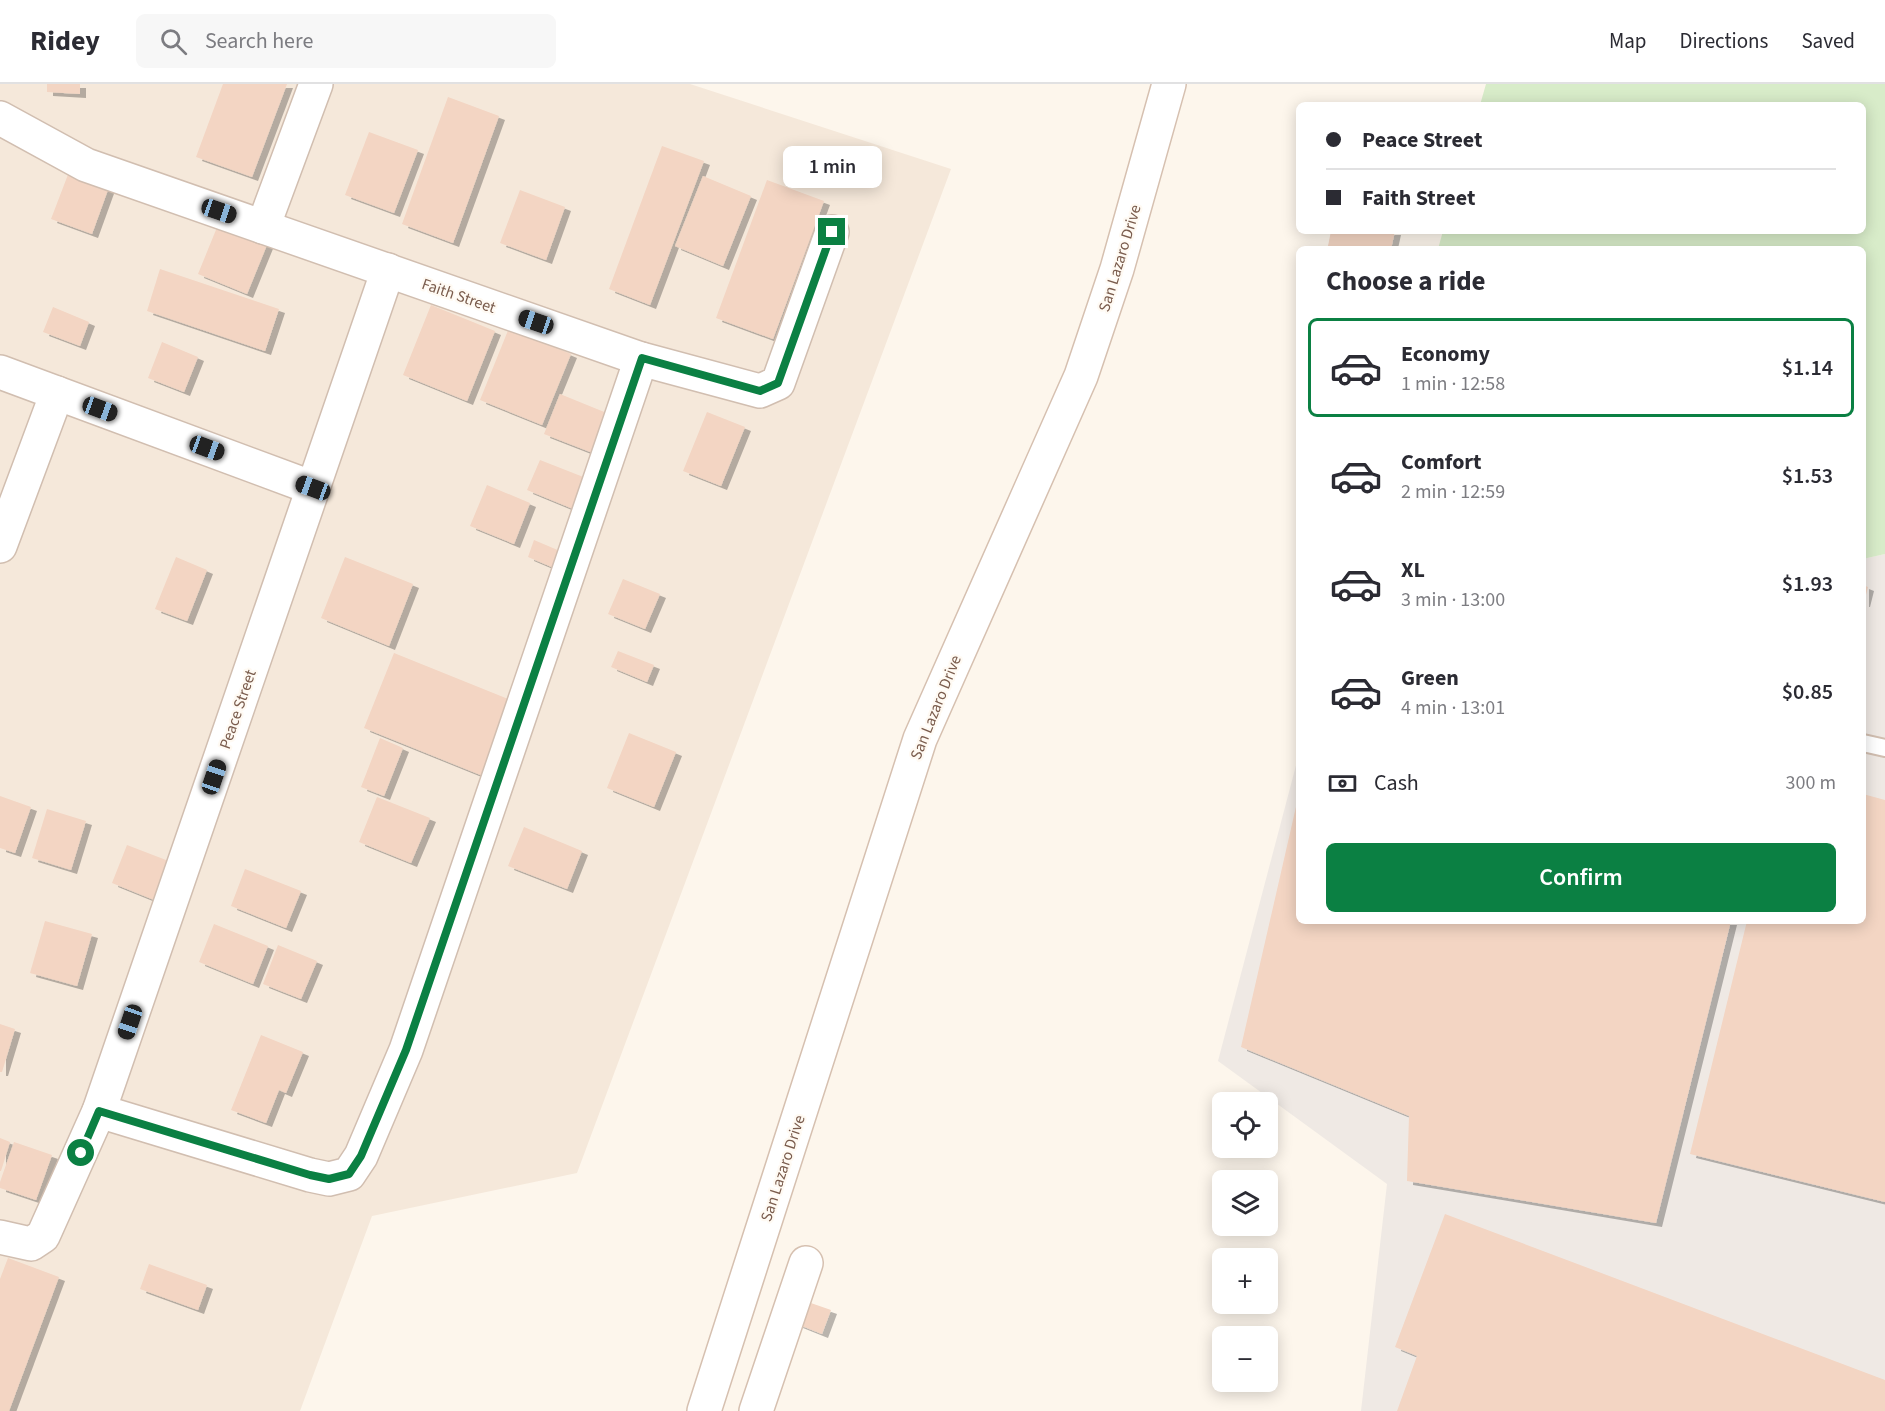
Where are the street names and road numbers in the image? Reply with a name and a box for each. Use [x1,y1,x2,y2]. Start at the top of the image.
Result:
street label: San Lazaro Drive [1093,202,1147,315]
street label: Faith Street [419,273,499,319]
street label: San Lazaro Drive [905,652,967,763]
street label: Peace Street [214,666,262,752]
street label: San Lazaro Drive [755,1112,811,1224]

